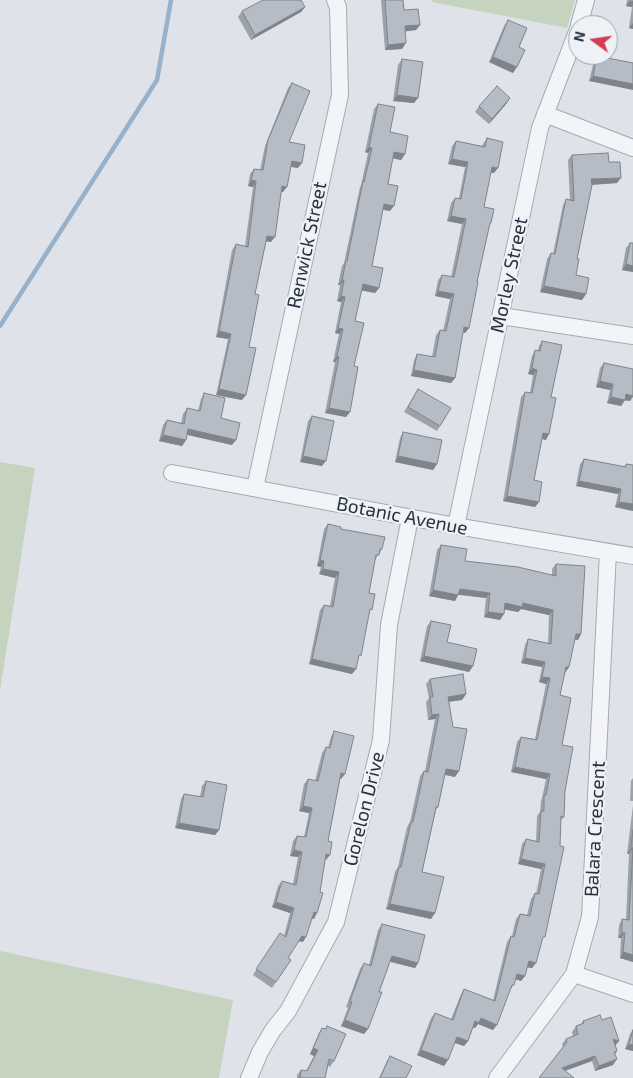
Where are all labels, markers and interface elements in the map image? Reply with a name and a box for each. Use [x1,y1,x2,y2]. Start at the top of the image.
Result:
north arrow [568,15,618,65]
text: N [569,30,588,43]
street label: Renwick Street [282,179,332,311]
street label: Morley Street [486,215,532,335]
street label: Botanic Avenue [334,492,470,540]
street label: Gorelon Drive [339,749,389,869]
street label: Balara Crescent [580,760,610,898]

